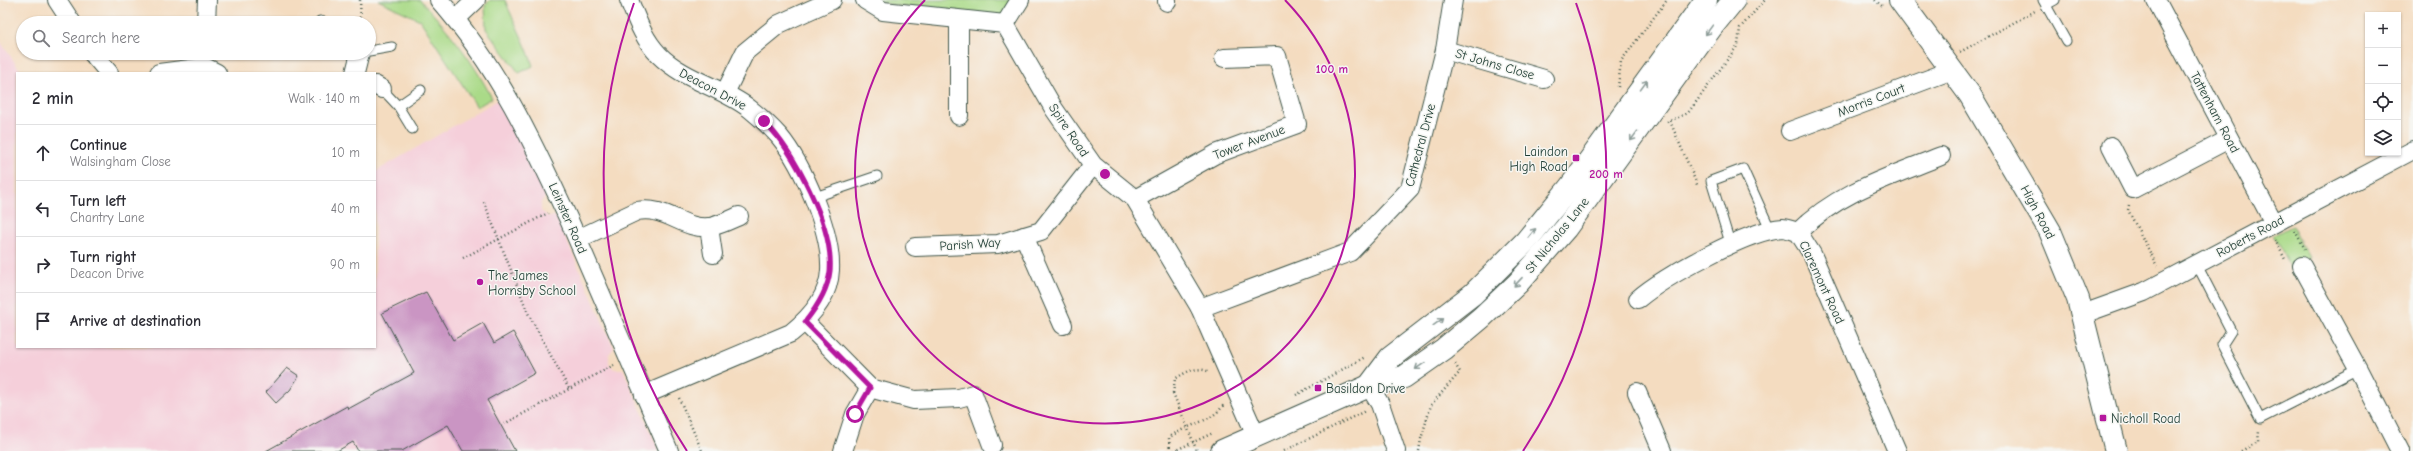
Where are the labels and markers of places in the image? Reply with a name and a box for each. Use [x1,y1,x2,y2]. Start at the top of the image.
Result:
place label: Laindon High Road [1509,144,1568,174]
marker: Laindon High Road [1571,153,1581,163]
centre of rings [1098,167,1112,181]
place label: The James Hornsby School [488,268,576,298]
marker: The James Hornsby School [475,277,485,287]
place label: Basildon Drive [1326,381,1406,396]
marker: Basildon Drive [1313,383,1323,393]
place label: Nicholl Road [2111,411,2181,426]
marker: Nicholl Road [2098,413,2108,423]

